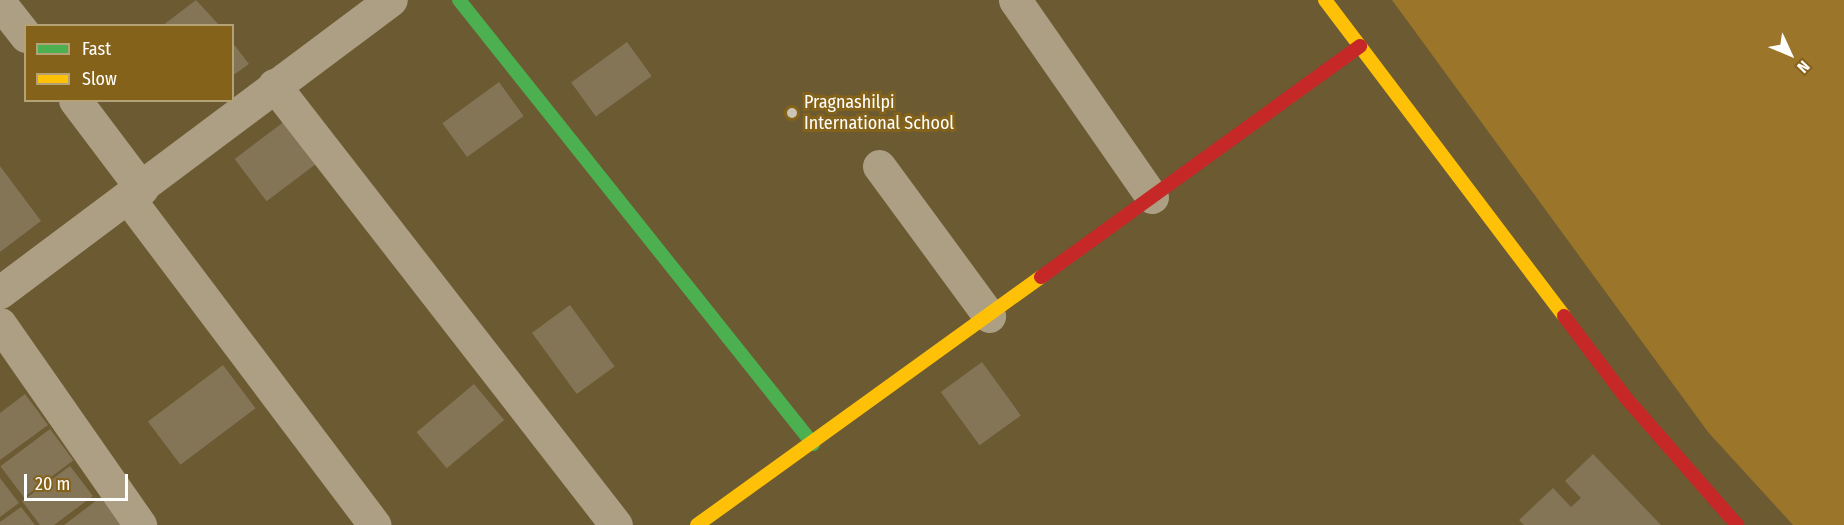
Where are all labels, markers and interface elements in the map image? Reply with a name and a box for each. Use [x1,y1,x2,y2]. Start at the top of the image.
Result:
legend [24,24,234,102]
north arrow [1760,24,1820,84]
text: Fast [82,38,111,60]
text: N [1793,57,1813,77]
text: Slow [82,68,117,90]
place label: Pragnashilpi International School [804,92,954,134]
marker: Pragnashilpi International School [785,106,799,120]
scale bar [27,462,130,500]
text: 20 m [35,473,70,495]

